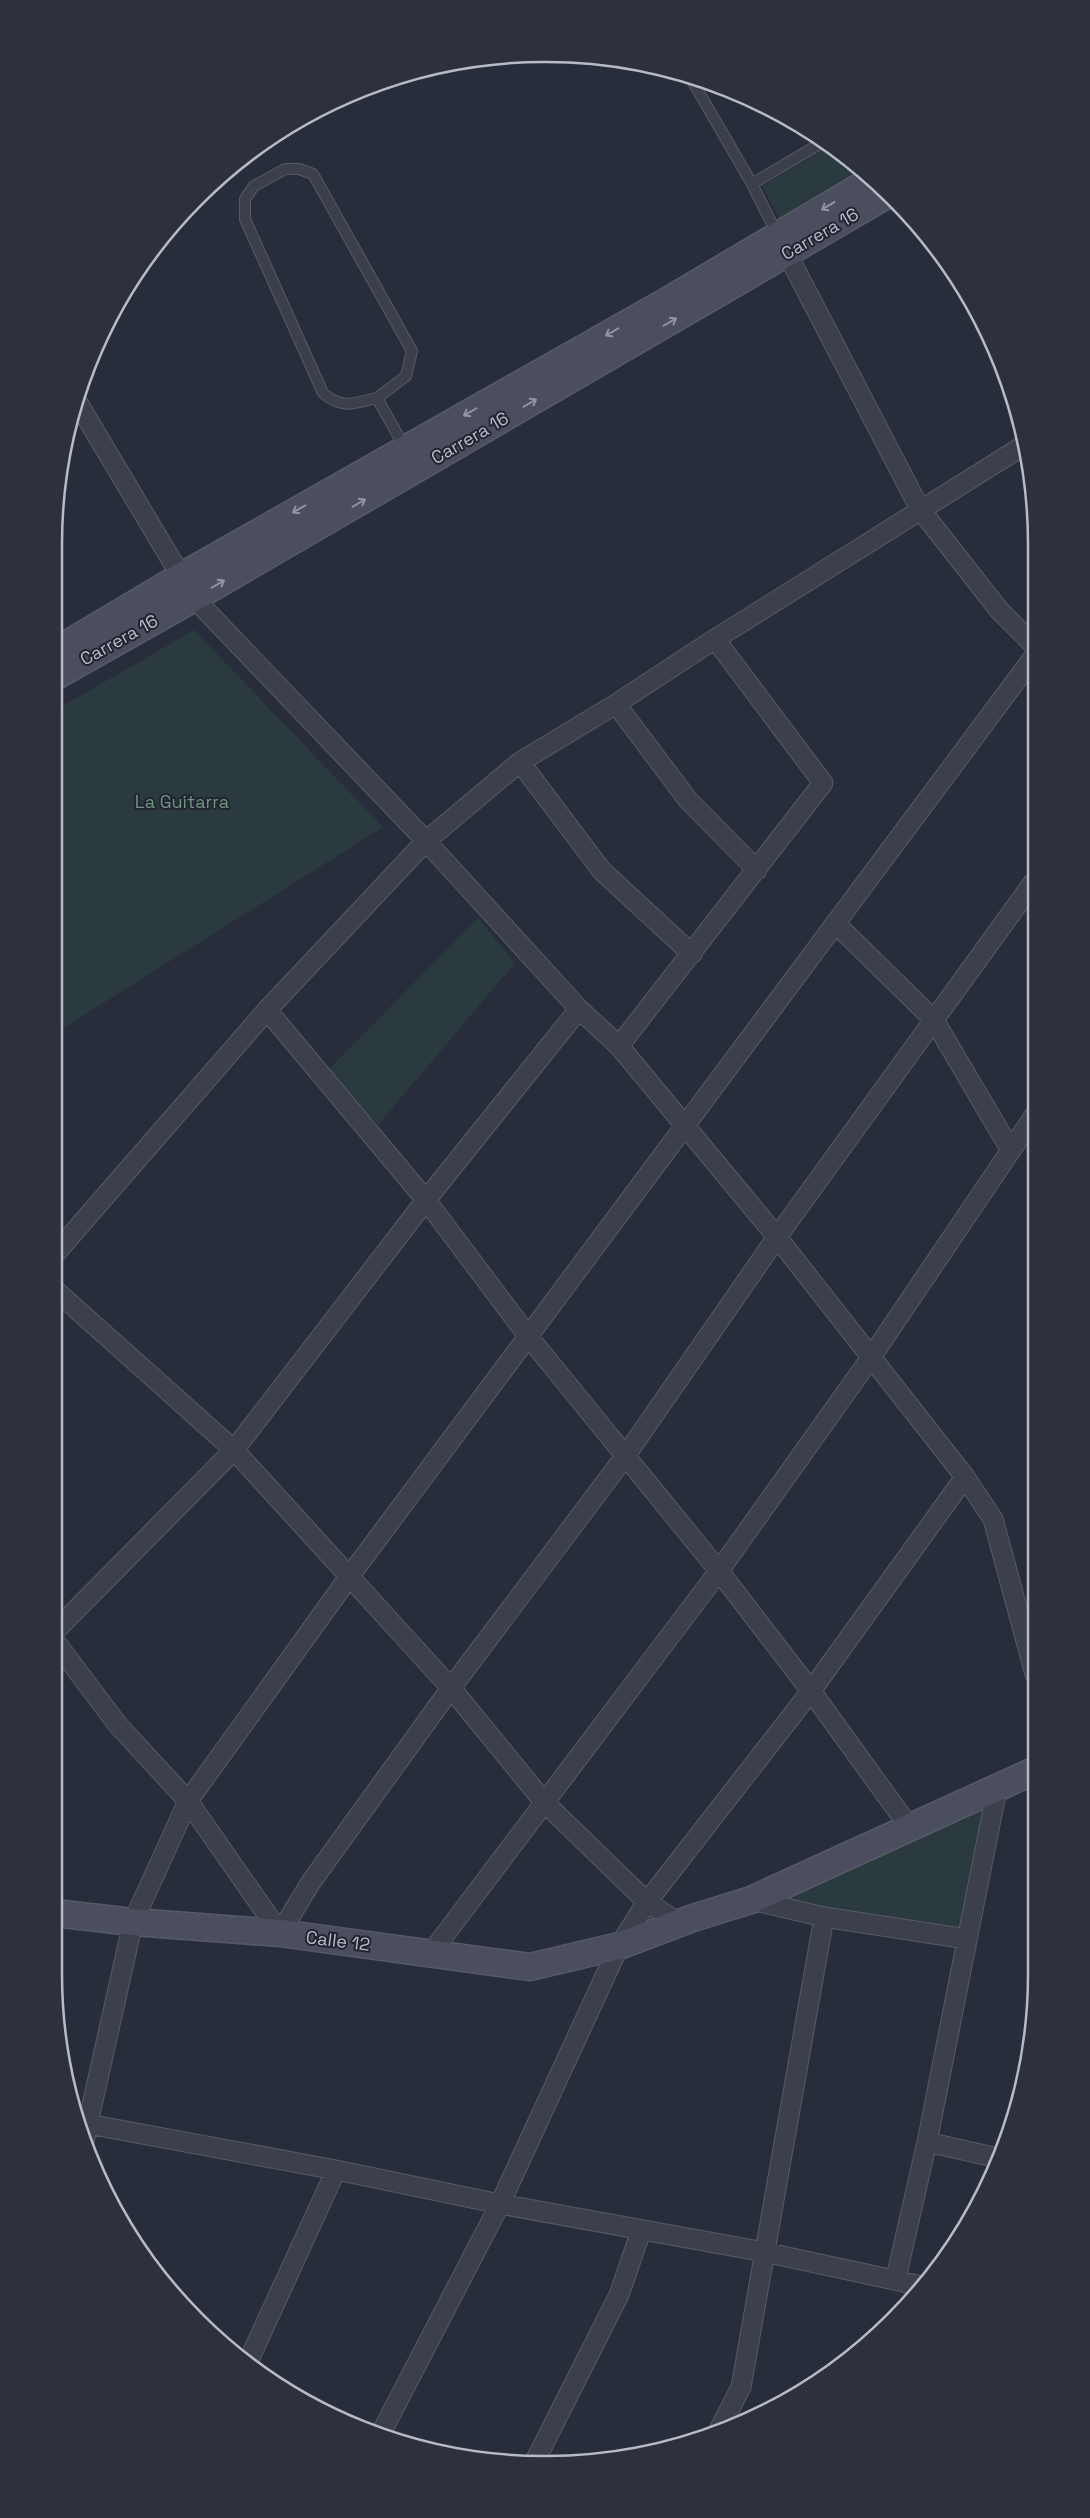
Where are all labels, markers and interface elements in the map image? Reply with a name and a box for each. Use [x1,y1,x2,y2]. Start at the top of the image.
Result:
one-way arrow [821,201,835,211]
street label: Carrera 16 [777,202,863,265]
one-way arrow [663,316,677,326]
one-way arrow [605,327,619,337]
one-way arrow [522,398,536,408]
street label: Carrera 16 [427,406,513,469]
one-way arrow [463,407,478,417]
one-way arrow [351,497,365,507]
one-way arrow [292,505,306,515]
one-way arrow [211,579,225,589]
street label: Carrera 16 [76,609,162,670]
park label: La Guitarra [135,790,229,813]
street label: Calle 12 [305,1925,371,1956]

